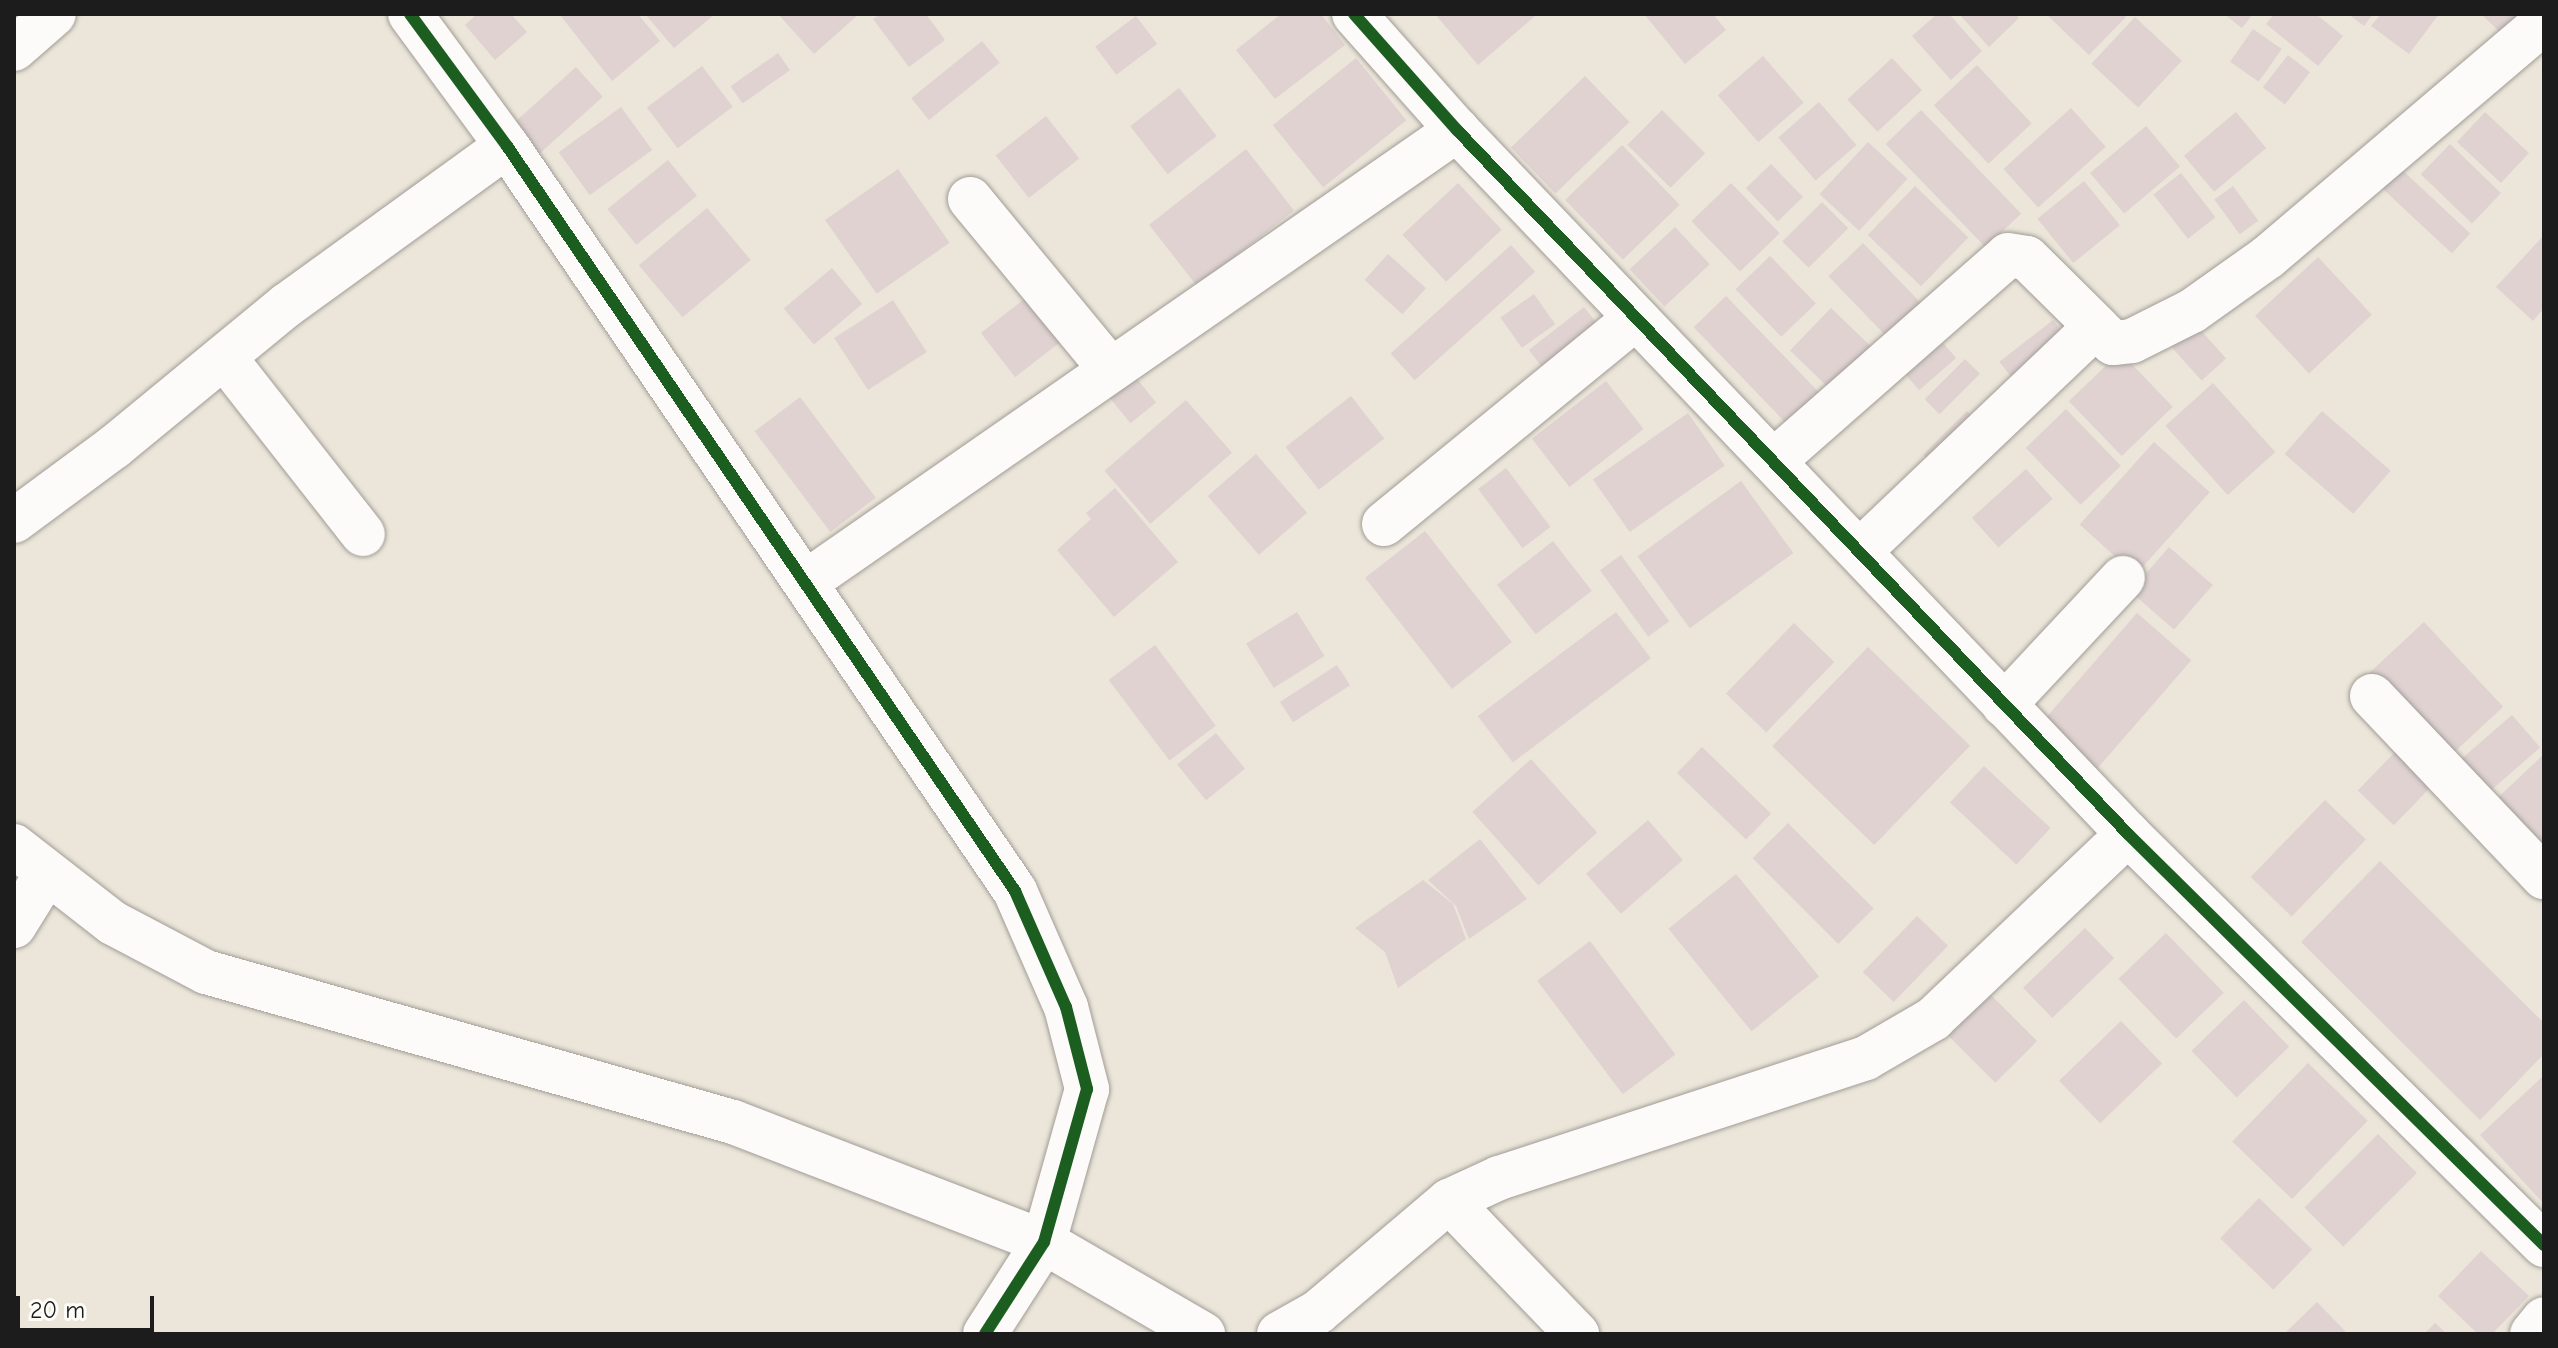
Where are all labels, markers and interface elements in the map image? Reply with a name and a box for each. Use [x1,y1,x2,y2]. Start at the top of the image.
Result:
scale bar [20,1280,158,1330]
text: 20 m [30,1296,85,1324]

